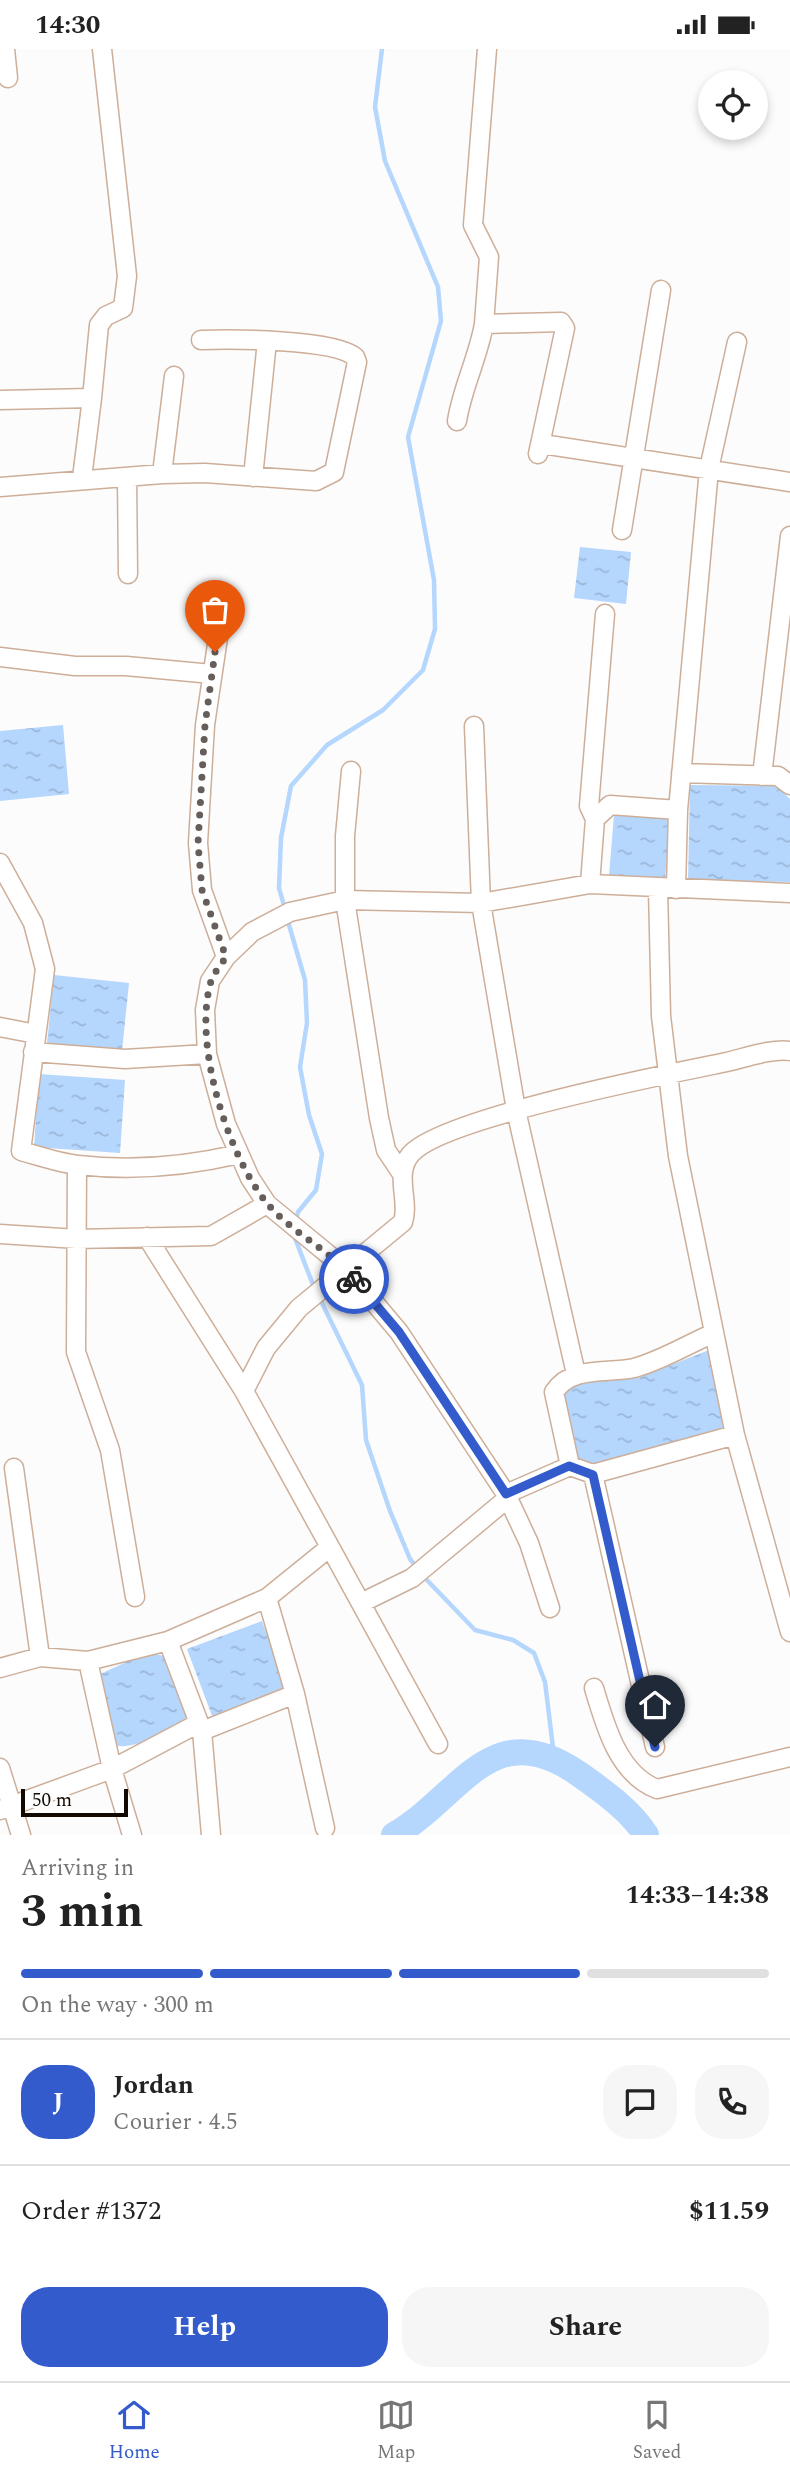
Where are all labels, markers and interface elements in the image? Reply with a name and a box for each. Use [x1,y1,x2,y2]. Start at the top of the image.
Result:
text: 14:30 [35,5,100,45]
map controls [698,70,768,140]
button: locate [698,70,768,140]
pin [185,580,245,652]
icon: bag [196,591,234,629]
courier [319,1244,389,1314]
icon: bike [335,1260,373,1298]
pin [625,1675,685,1747]
icon: home [636,1686,674,1724]
scale bar [21,1786,128,1818]
text: 50 m [32,1786,72,1815]
text: Arriving in [21,1851,134,1886]
text: 14:33–14:38 [625,1875,769,1915]
text: 3 min [21,1877,143,1947]
text: On the way · 300 m [21,1988,214,2023]
text: Jordan [113,2065,194,2105]
button: chat [603,2065,677,2139]
button: phone [695,2065,769,2139]
text: J [52,2082,64,2122]
text: Courier · 4.5 [113,2105,238,2140]
text: Order #1372 [21,2191,161,2231]
text: $11.59 [689,2191,769,2231]
button: Help [21,2287,388,2367]
button: Share [402,2287,769,2367]
tab: Home [109,2396,160,2467]
tab: Map [377,2396,415,2467]
tab: Saved [633,2396,681,2467]

